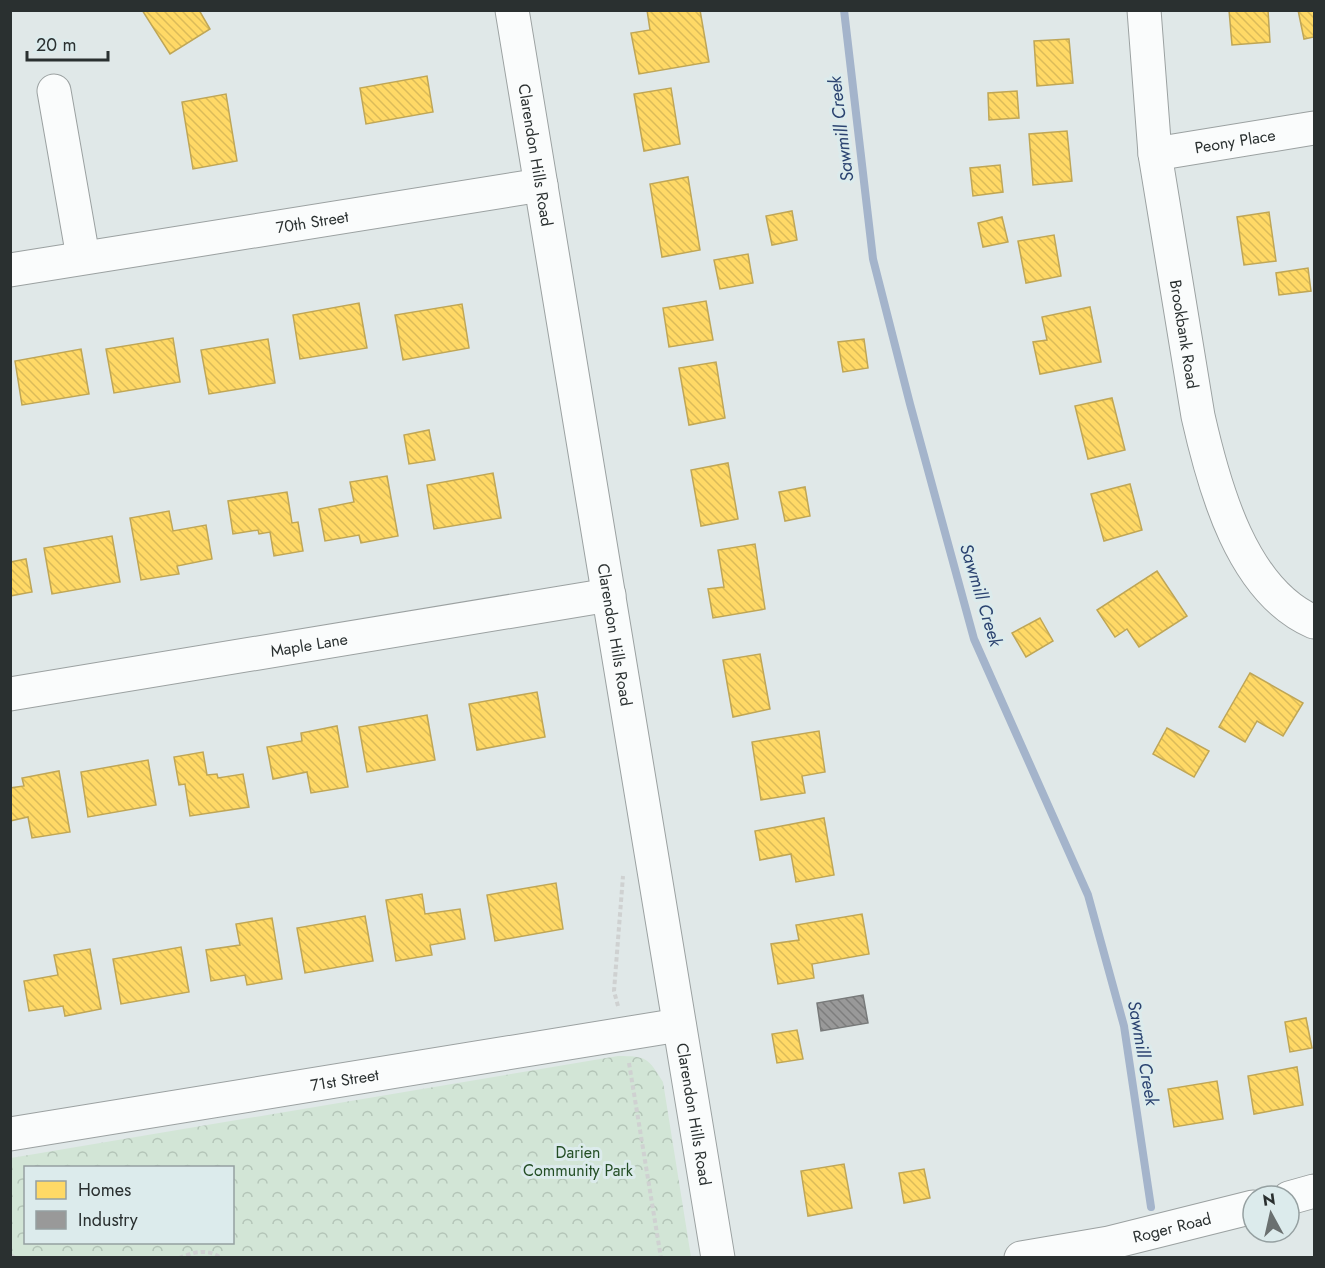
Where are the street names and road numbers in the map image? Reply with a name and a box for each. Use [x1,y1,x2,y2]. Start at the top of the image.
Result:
street label: Clarendon Hills Road [512,82,559,228]
street label: Peony Place [1193,123,1277,159]
street label: 70th Street [274,205,350,239]
street label: Brookbank Road [1164,278,1204,391]
street label: Clarendon Hills Road [592,562,638,708]
street label: Maple Lane [269,627,349,663]
street label: Clarendon Hills Road [671,1041,717,1187]
street label: 71st Street [309,1063,381,1097]
street label: Roger Road [1130,1207,1213,1249]

